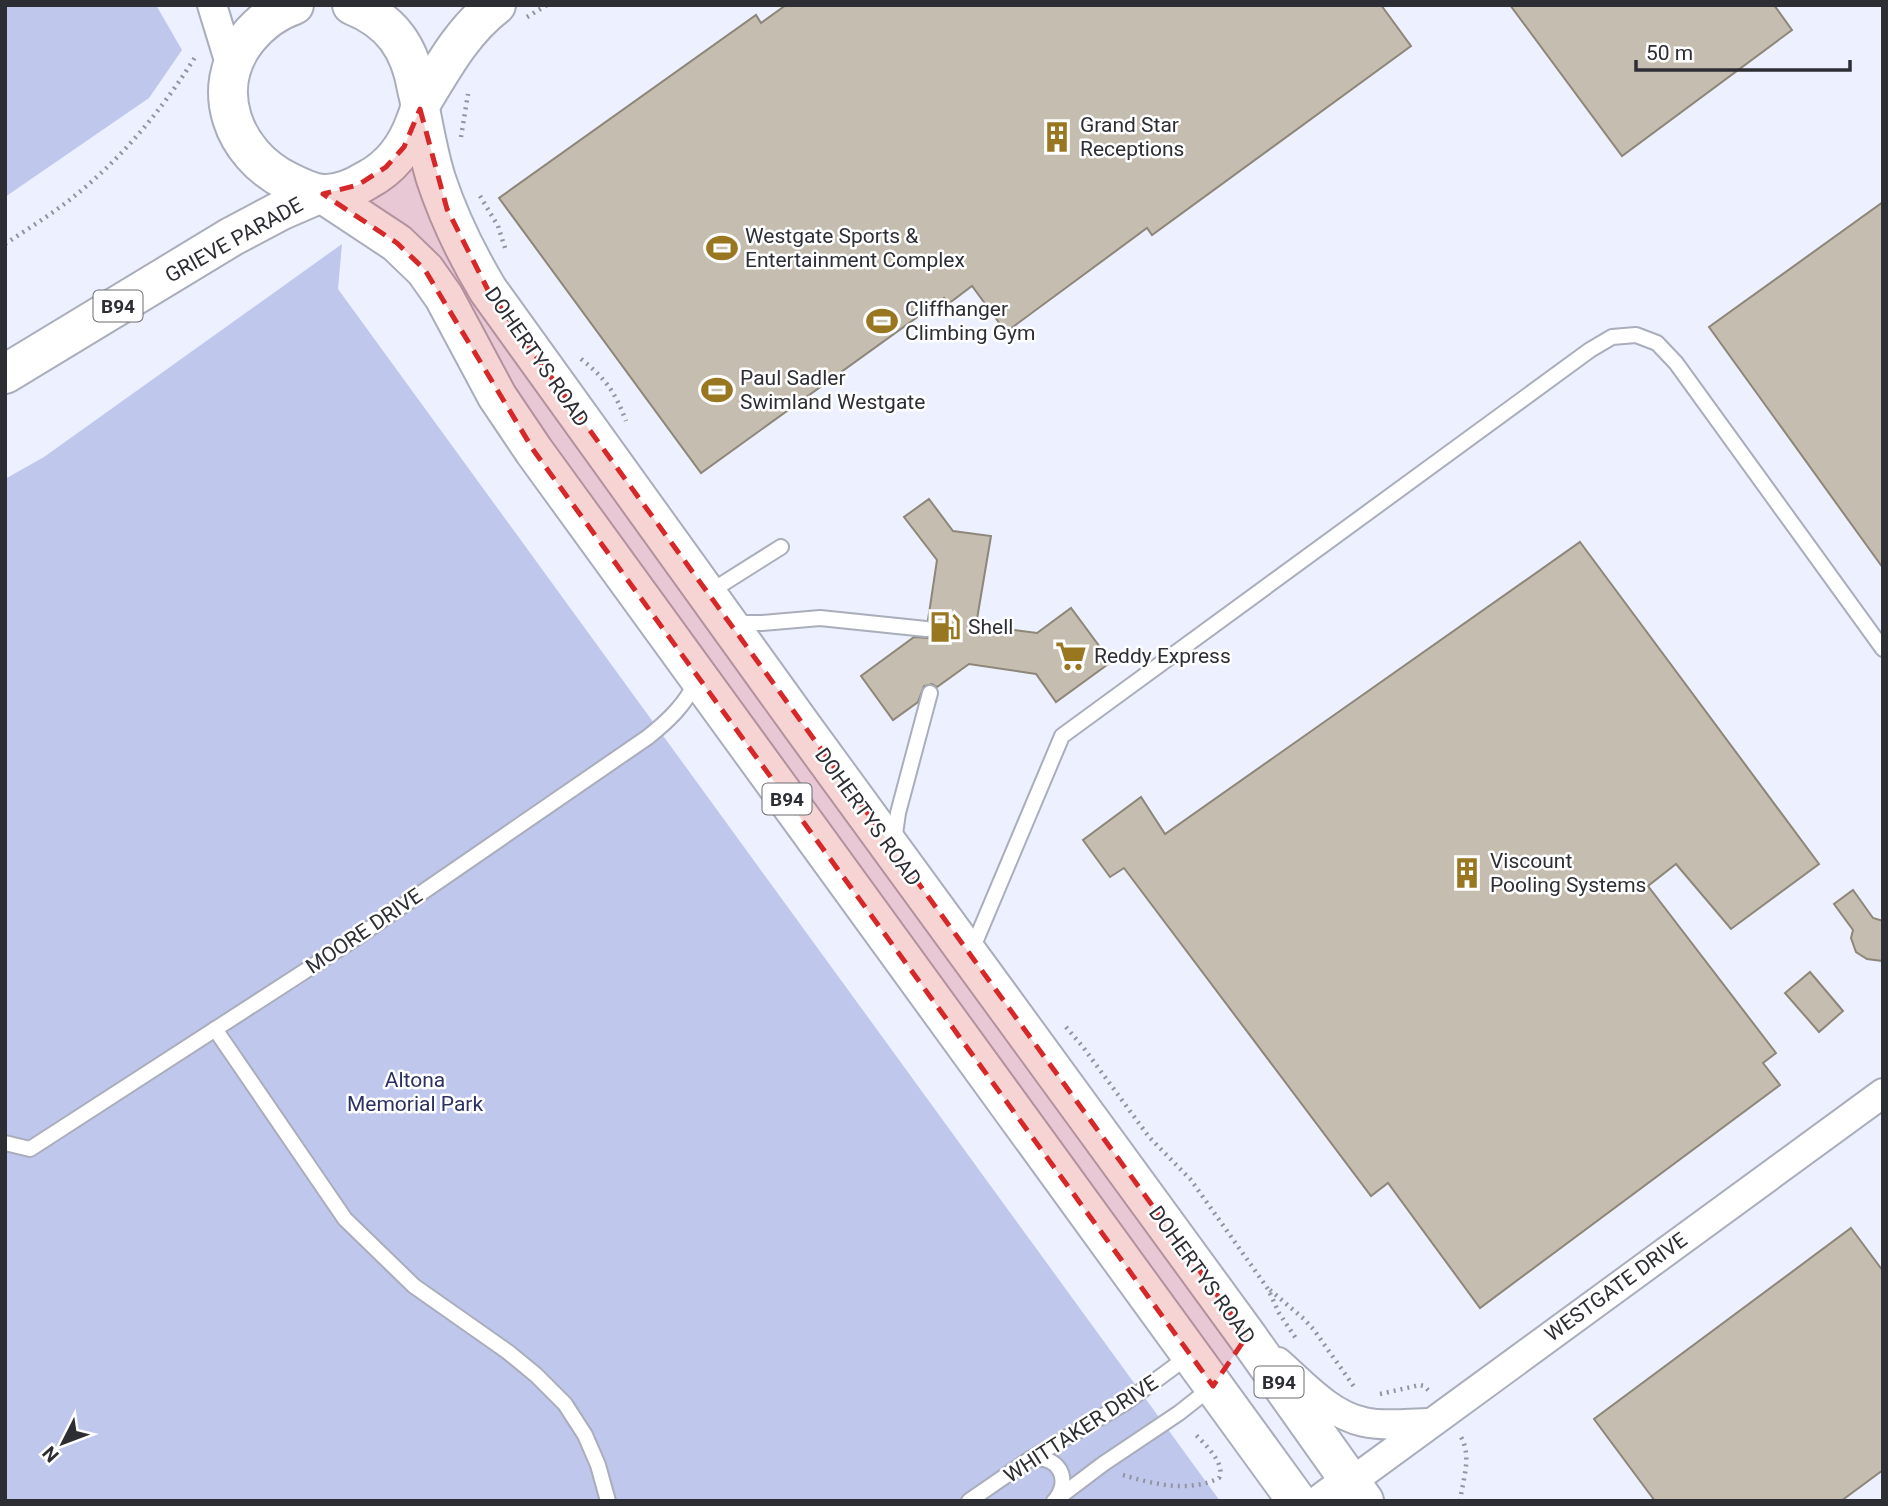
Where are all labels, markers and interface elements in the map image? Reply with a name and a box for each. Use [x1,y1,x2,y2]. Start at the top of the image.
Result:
scale bar [1636,28,1850,72]
text: 50 m [1646,41,1693,65]
place label: Grand Star Receptions [1080,113,1184,161]
building icon: Grand Star Receptions [1040,120,1074,154]
street label: GRIEVE PARADE [161,192,307,288]
place label: Westgate Sports & Entertainment Complex [745,224,965,272]
sports icon: Westgate Sports & Entertainment Complex [705,231,739,265]
street label: DOHERTYS ROAD [480,283,594,431]
road number: B94 [94,290,142,322]
place label: Cliffhanger Climbing Gym [905,297,1035,345]
sports icon: Cliffhanger Climbing Gym [865,304,899,338]
place label: Paul Sadler Swimland Westgate [740,366,925,414]
sports icon: Paul Sadler Swimland Westgate [700,373,734,407]
fuel station icon: Shell [928,610,962,644]
place label: Shell [968,615,1013,639]
supermarket icon: Reddy Express [1054,639,1088,673]
place label: Reddy Express [1094,644,1231,668]
street label: DOHERTYS ROAD [810,743,926,891]
road number: B94 [762,784,812,814]
place label: Viscount Pooling Systems [1490,849,1646,897]
building icon: Viscount Pooling Systems [1450,856,1484,890]
street label: MOORE DRIVE [301,883,427,979]
park label: Altona Memorial Park [347,1068,483,1116]
street label: DOHERTYS ROAD [1144,1201,1260,1349]
street label: WESTGATE DRIVE [1540,1227,1692,1346]
road number: B94 [1254,1366,1304,1398]
street label: WHITTAKER DRIVE [1000,1370,1162,1488]
north arrow [28,1408,98,1478]
text: N [38,1441,64,1467]

